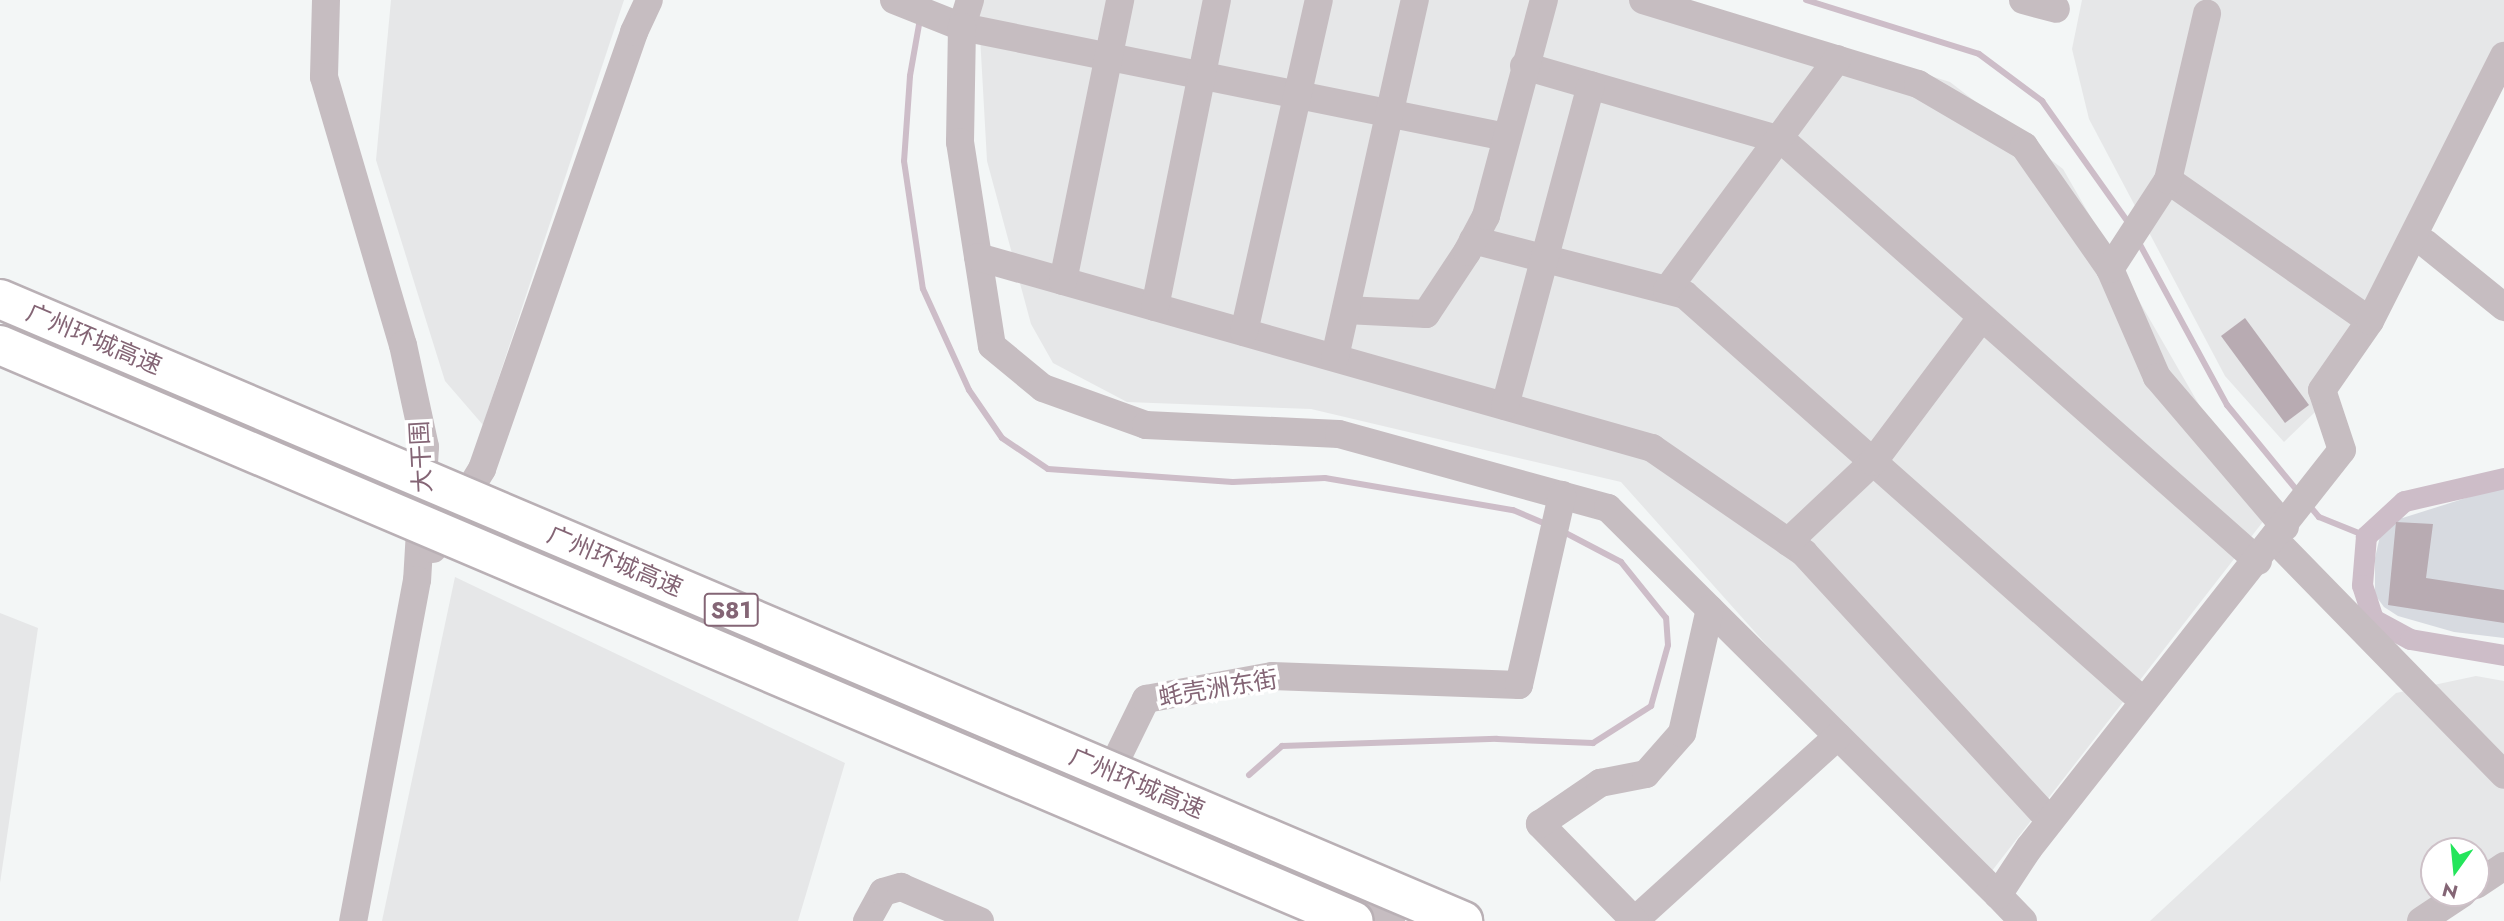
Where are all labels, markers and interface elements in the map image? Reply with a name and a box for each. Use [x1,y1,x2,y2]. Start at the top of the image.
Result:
street label: 广州环城高速 [22,298,166,380]
street label: 大干围 [405,420,437,494]
street label: 广州环城高速 [543,520,687,602]
road number: S81 [703,590,759,630]
street label: 蚝壳洲东街 [1156,664,1280,712]
street label: 广州环城高速 [1065,742,1209,824]
north arrow [2420,837,2490,907]
text: N [2439,876,2461,906]

